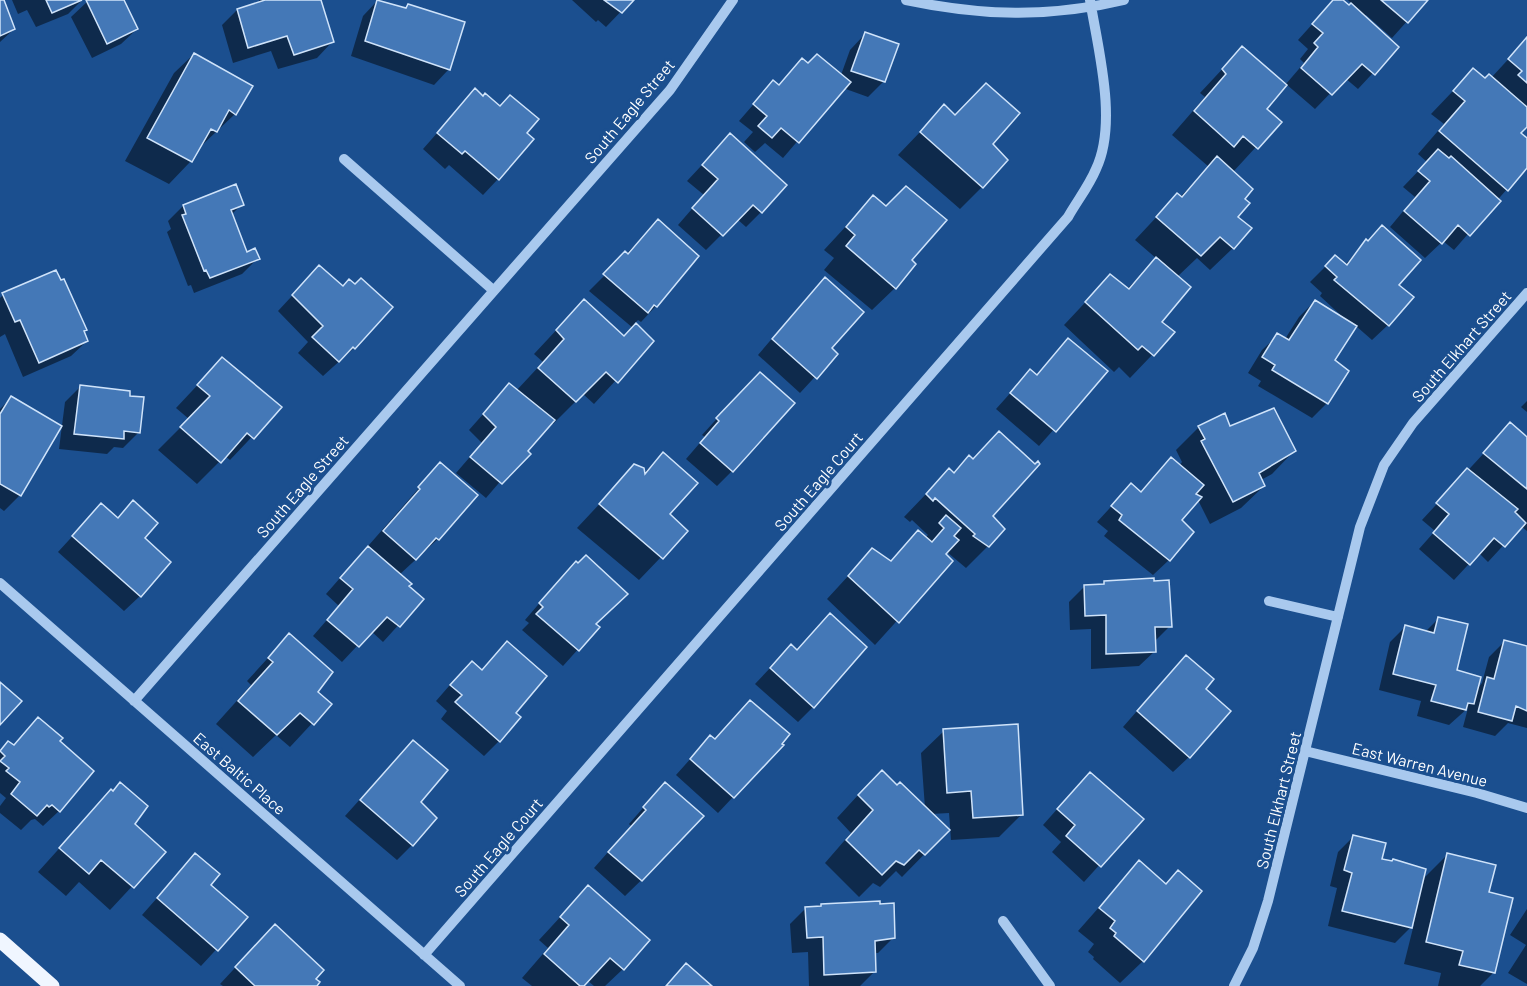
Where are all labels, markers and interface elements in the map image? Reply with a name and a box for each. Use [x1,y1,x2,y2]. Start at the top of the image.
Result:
street label: South Eagle Street [580,55,678,167]
street label: South Elkhart Street [1408,286,1514,406]
street label: South Eagle Court [770,428,866,534]
street label: South Eagle Street [252,431,352,541]
street label: East Baltic Place [190,728,290,818]
street label: South Elkhart Street [1252,729,1304,871]
street label: East Warren Avenue [1350,738,1490,790]
street label: South Eagle Court [450,794,546,900]

